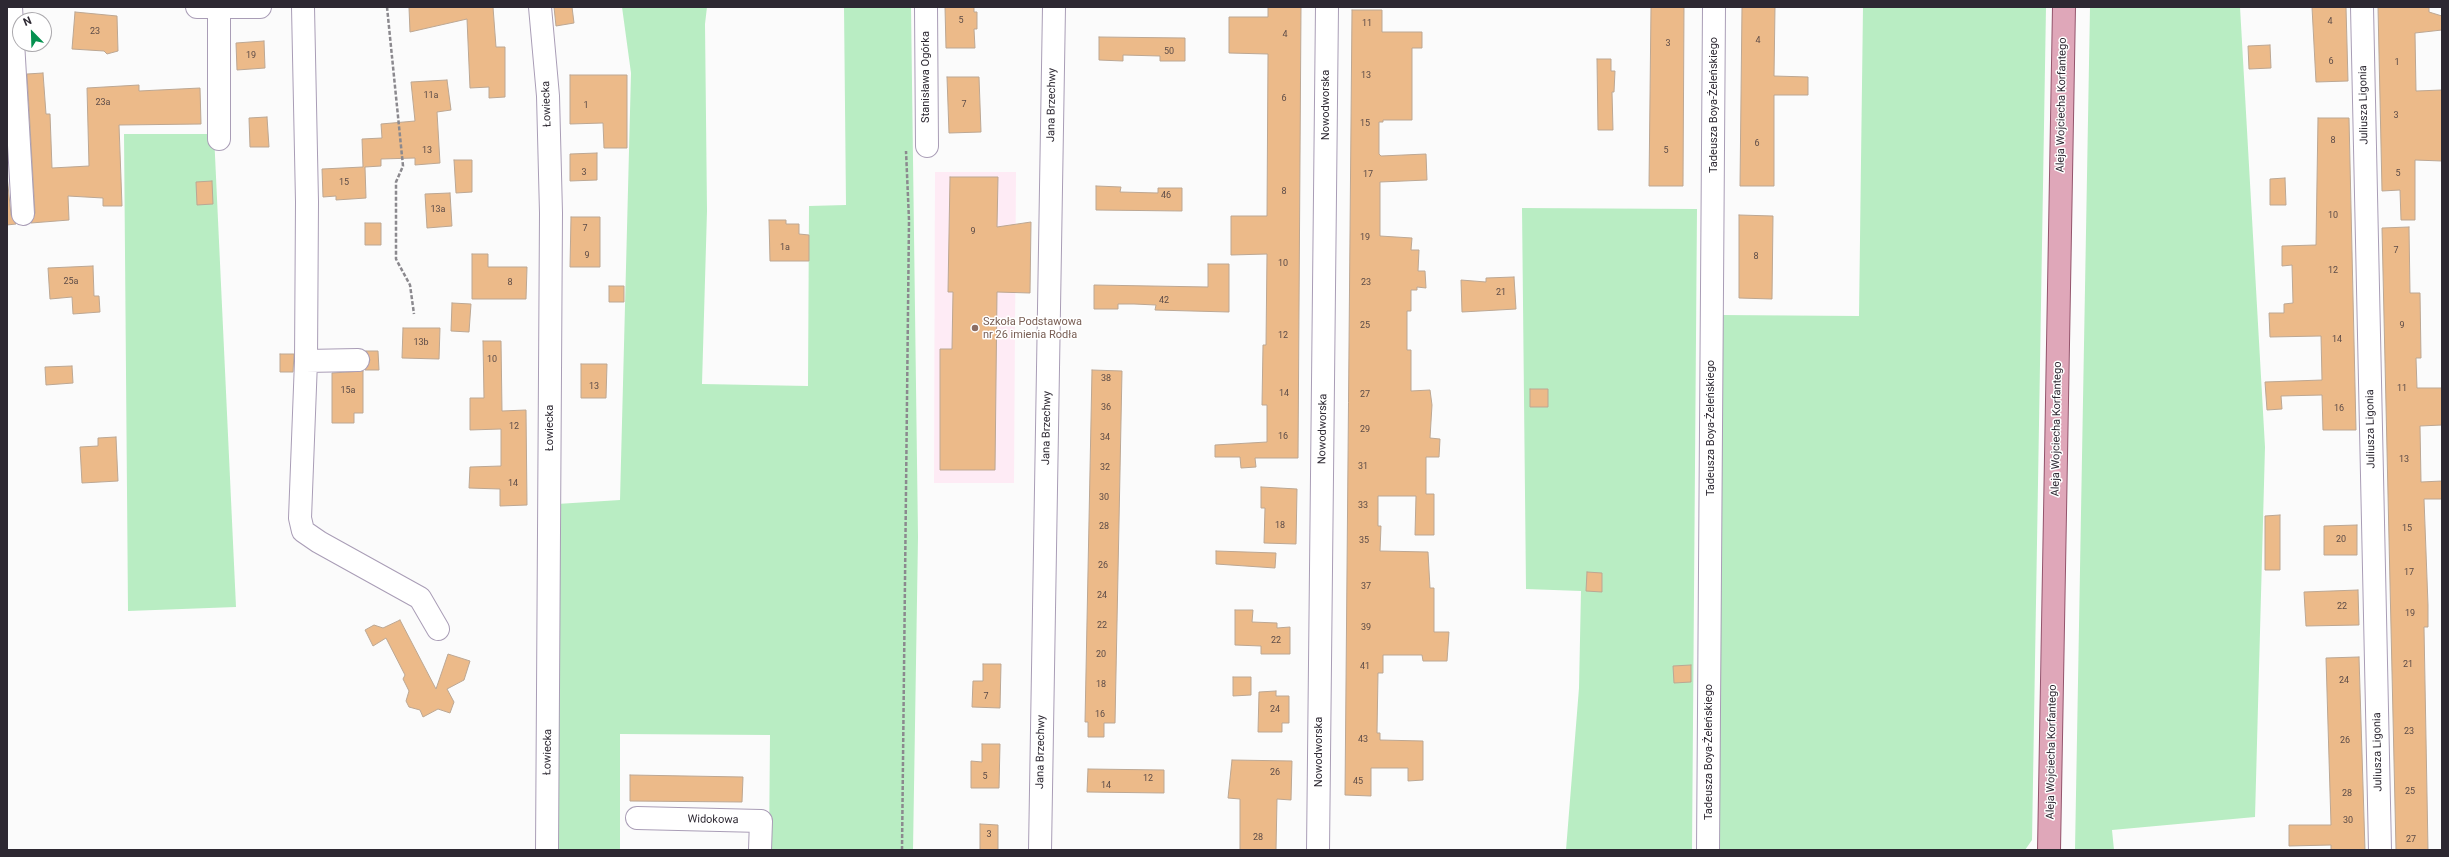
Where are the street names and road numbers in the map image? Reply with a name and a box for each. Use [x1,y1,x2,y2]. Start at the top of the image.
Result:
street label: Stanisława Ogórka [919,31,933,123]
street label: Tadeusza Boya-Żeleńskiego [1707,37,1721,173]
street label: Aleja Wojciecha Korfantego [2054,37,2070,173]
street label: Juliusza Ligonia [2357,65,2371,145]
street label: Jana Brzechwy [1045,68,1059,142]
street label: Nowodworska [1319,70,1333,140]
street label: Łowiecka [540,81,554,127]
street label: Tadeusza Boya-Żeleńskiego [1704,360,1718,496]
street label: Aleja Wojciecha Korfantego [2049,361,2065,497]
street label: Juliusza Ligonia [2364,389,2378,469]
street label: Jana Brzechwy [1040,391,1054,465]
street label: Nowodworska [1316,394,1330,464]
street label: Łowiecka [543,405,557,451]
street label: Tadeusza Boya-Żeleńskiego [1702,684,1716,820]
street label: Aleja Wojciecha Korfantego [2044,684,2060,820]
street label: Juliusza Ligonia [2371,712,2385,792]
street label: Jana Brzechwy [1034,715,1048,789]
street label: Nowodworska [1312,717,1326,787]
street label: Łowiecka [541,729,555,775]
street label: Widokowa [687,813,739,827]

